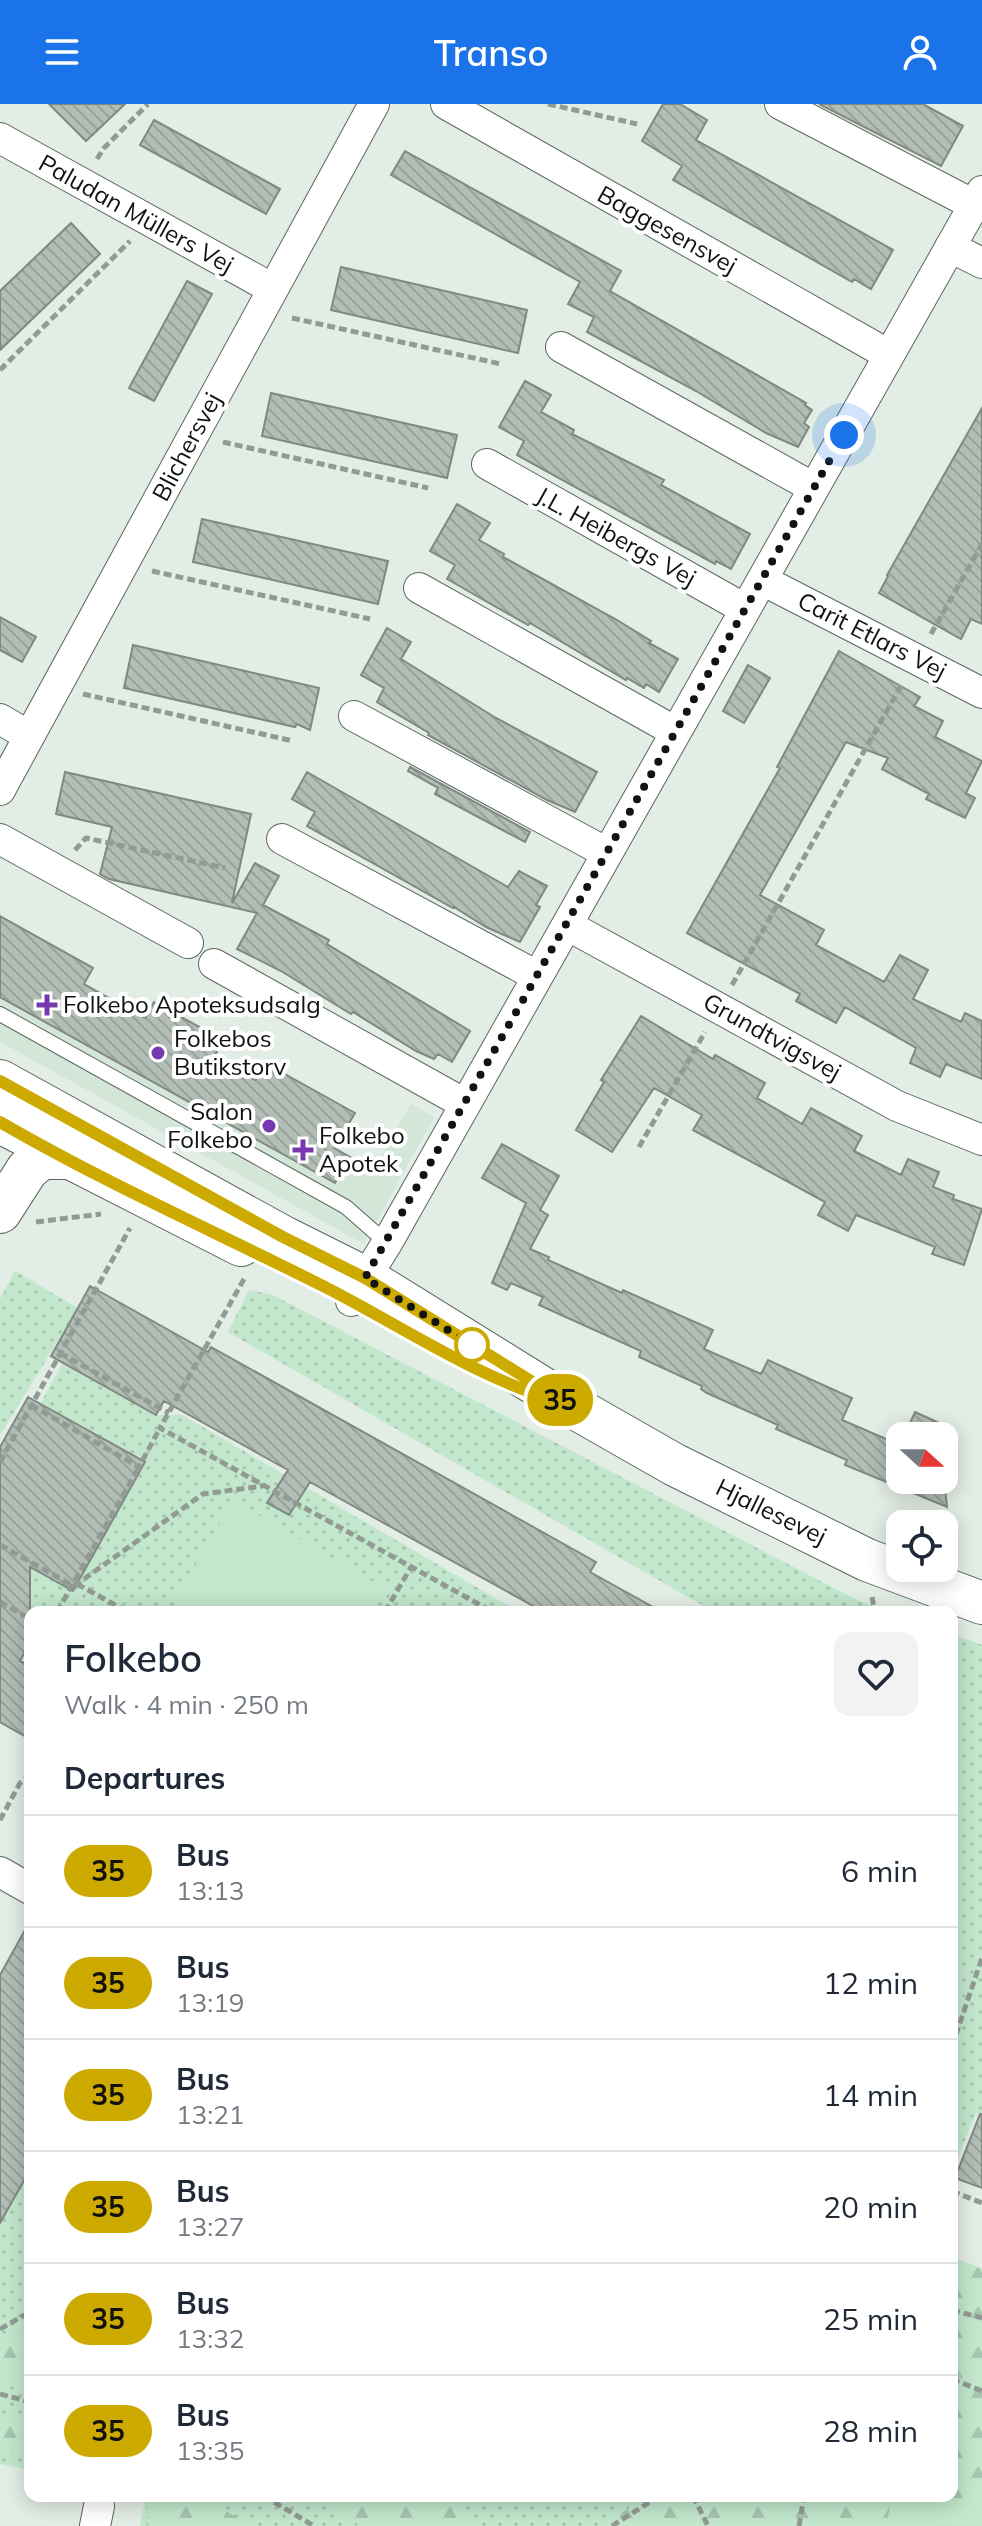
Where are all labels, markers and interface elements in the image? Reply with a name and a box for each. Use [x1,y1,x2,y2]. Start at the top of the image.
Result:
icon: menu [40,30,84,74]
text: Transo [434,30,548,75]
icon: person [898,30,942,74]
street label: Paludan Müllers Vej [34,147,239,279]
street label: Baggesensvej [593,178,742,280]
street label: Blichersvej [145,387,227,506]
your location [824,415,864,455]
street label: J.L. Heibergs Vej [531,480,702,592]
street label: Carit Etlars Vej [793,585,952,685]
street label: Grundtvigsvej [698,986,847,1086]
place label: Folkebo Apoteksudsalg [63,989,321,1019]
marker: Folkebo Apoteksudsalg [38,996,56,1014]
place label: Folkebos Butikstorv [174,1023,287,1081]
marker: Folkebos Butikstorv [149,1044,167,1062]
place label: Salon Folkebo [167,1096,253,1154]
marker: Salon Folkebo [260,1117,278,1135]
place label: Folkebo Apotek [319,1120,405,1178]
marker: Folkebo Apotek [294,1141,312,1159]
unlabelled marker [455,1328,489,1362]
line badge: 35 [524,1374,596,1426]
text: 35 [543,1382,577,1417]
north arrow [886,1422,958,1494]
map controls [886,1422,958,1582]
street label: Hjallesevej [711,1472,832,1551]
button: locate [886,1510,958,1582]
button: heart [834,1632,918,1716]
text: Folkebo [64,1634,202,1682]
text: Walk · 4 min · 250 m [64,1688,309,1721]
text: Departures [64,1759,225,1797]
text: Bus [176,1836,230,1874]
text: 6 min [841,1852,918,1890]
text: 35 [91,1853,125,1888]
text: 13:13 [176,1874,244,1907]
text: Bus [176,1948,230,1986]
text: 12 min [823,1964,918,2002]
text: 35 [91,1965,125,2000]
text: 13:19 [176,1986,244,2019]
text: Bus [176,2060,230,2098]
text: 14 min [823,2076,918,2114]
text: 35 [91,2077,125,2112]
text: 13:21 [176,2098,244,2131]
text: Bus [176,2172,230,2210]
text: 20 min [823,2188,918,2226]
text: 35 [91,2189,125,2224]
text: 13:27 [176,2210,244,2243]
text: Bus [176,2284,230,2322]
text: 25 min [823,2300,918,2338]
text: 35 [91,2301,125,2336]
text: 13:32 [176,2322,244,2355]
text: Bus [176,2396,230,2434]
text: 28 min [823,2412,918,2450]
text: 35 [91,2413,125,2448]
text: 13:35 [176,2434,244,2467]

